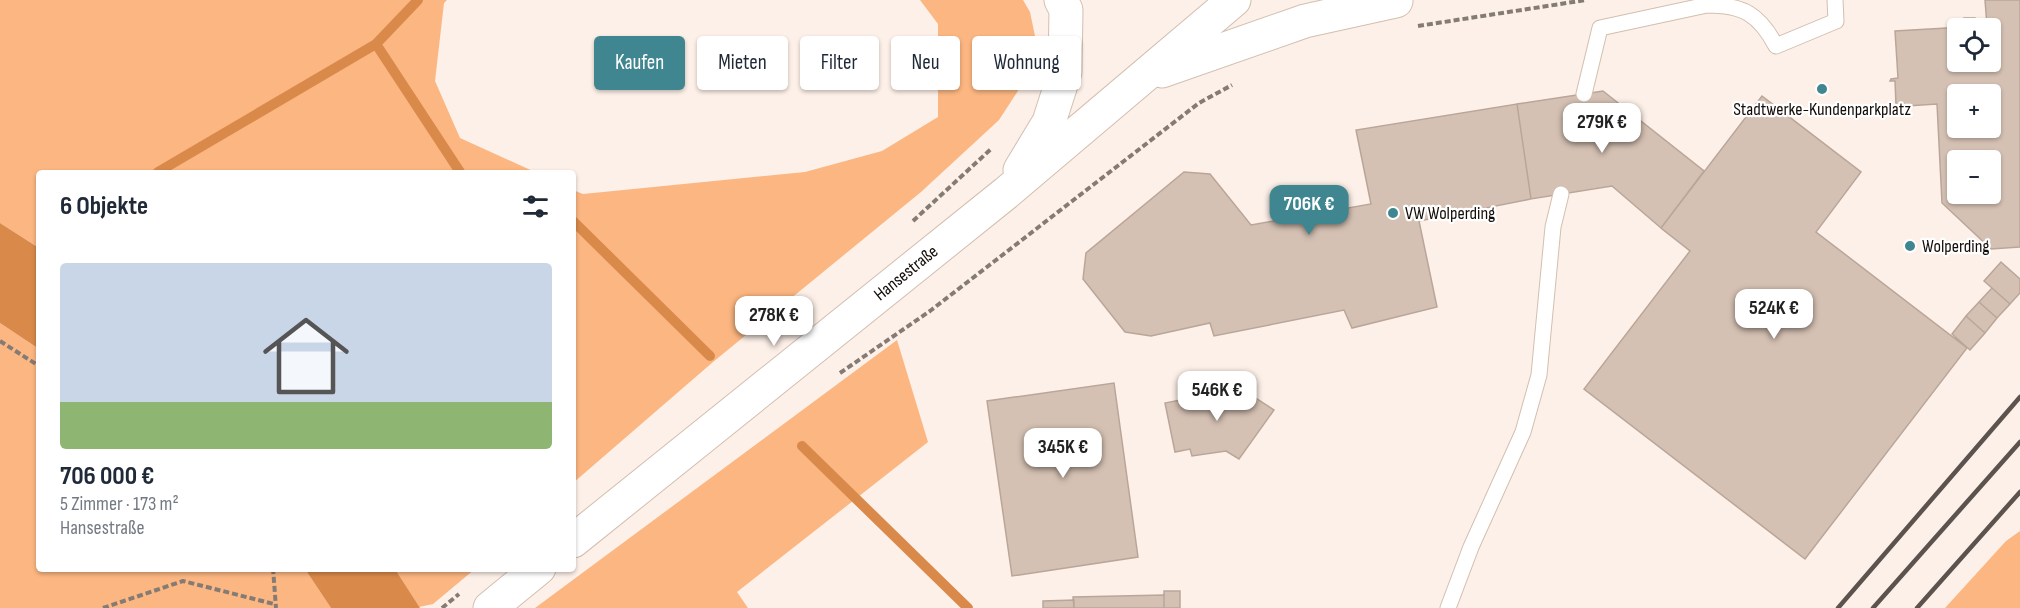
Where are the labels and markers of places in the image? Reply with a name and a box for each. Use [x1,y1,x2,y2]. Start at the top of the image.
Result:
marker: Stadtwerke-Kundenparkplatz [1815,82,1829,96]
place label: Stadtwerke-Kundenparkplatz [1733,99,1911,120]
pin: 279K € [1553,103,1651,154]
pin: 706K € [1260,185,1358,236]
place label: VW Wolperding [1405,203,1495,224]
marker: VW Wolperding [1386,206,1400,220]
place label: Wolperding [1922,236,1990,257]
marker: Wolperding [1903,239,1917,253]
pin: 524K € [1725,289,1823,340]
pin: 278K € [725,296,823,347]
pin: 546K € [1168,371,1266,422]
pin: 345K € [1014,428,1112,479]

